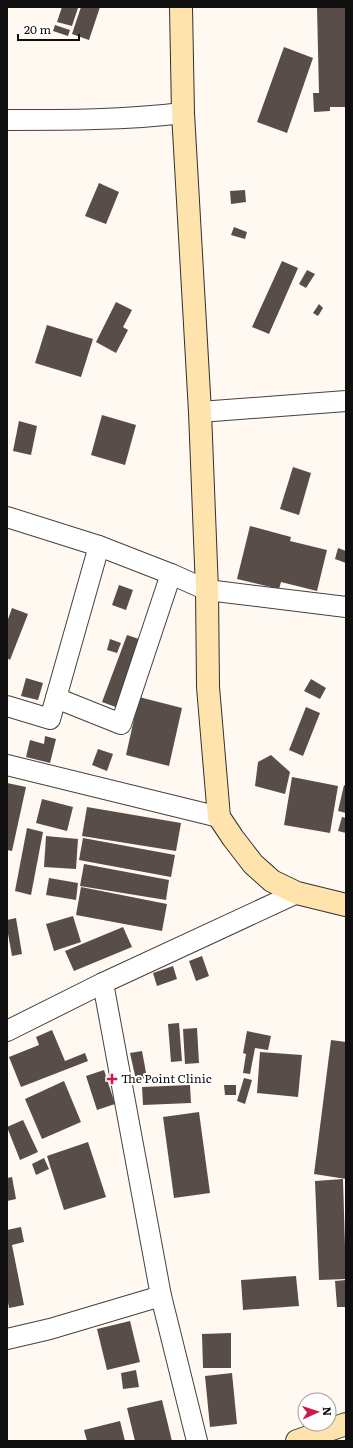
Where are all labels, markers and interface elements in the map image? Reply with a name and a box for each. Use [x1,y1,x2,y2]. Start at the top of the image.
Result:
scale bar [18,16,79,42]
text: 20 m [24,20,51,38]
place label: The Point Clinic [121,1069,212,1087]
marker: The Point Clinic [106,1073,118,1085]
north arrow [297,1392,337,1432]
text: N [320,1406,336,1416]

